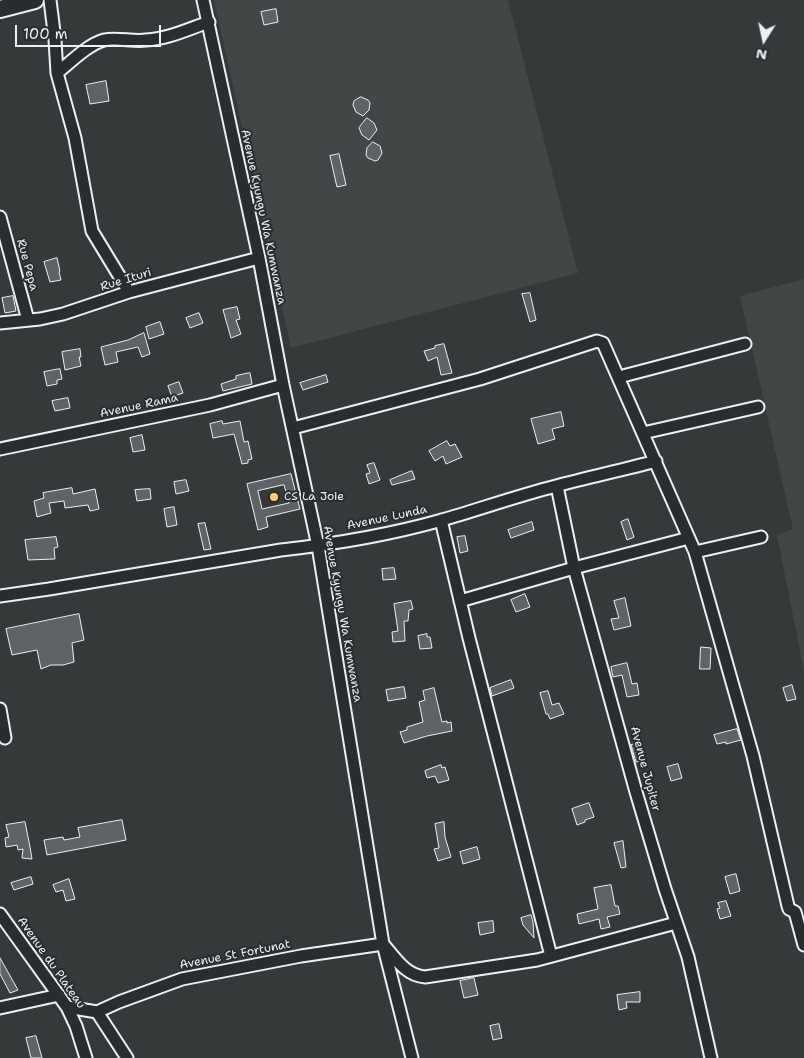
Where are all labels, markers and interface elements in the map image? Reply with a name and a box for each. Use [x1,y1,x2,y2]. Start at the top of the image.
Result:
scale bar [18,15,164,47]
north arrow [739,15,789,65]
text: 100 m [23,24,68,44]
text: N [754,45,768,65]
street label: Avenue Kyungu Wa Kumwanza [237,128,289,306]
street label: Rue Pepa [13,237,41,293]
street label: Rue Ituri [99,265,153,295]
street label: Avenue Rama [99,391,179,421]
place label: CS La Joie [284,490,344,504]
marker: CS La Joie [268,491,280,503]
street label: Avenue Lunda [346,502,428,534]
street label: Avenue Kyungu Wa Kumwanza [319,525,365,703]
street label: Avenue Jupiter [627,725,663,813]
street label: Avenue du Plateau [14,914,88,1012]
street label: Avenue St Fortunat [178,937,292,973]

